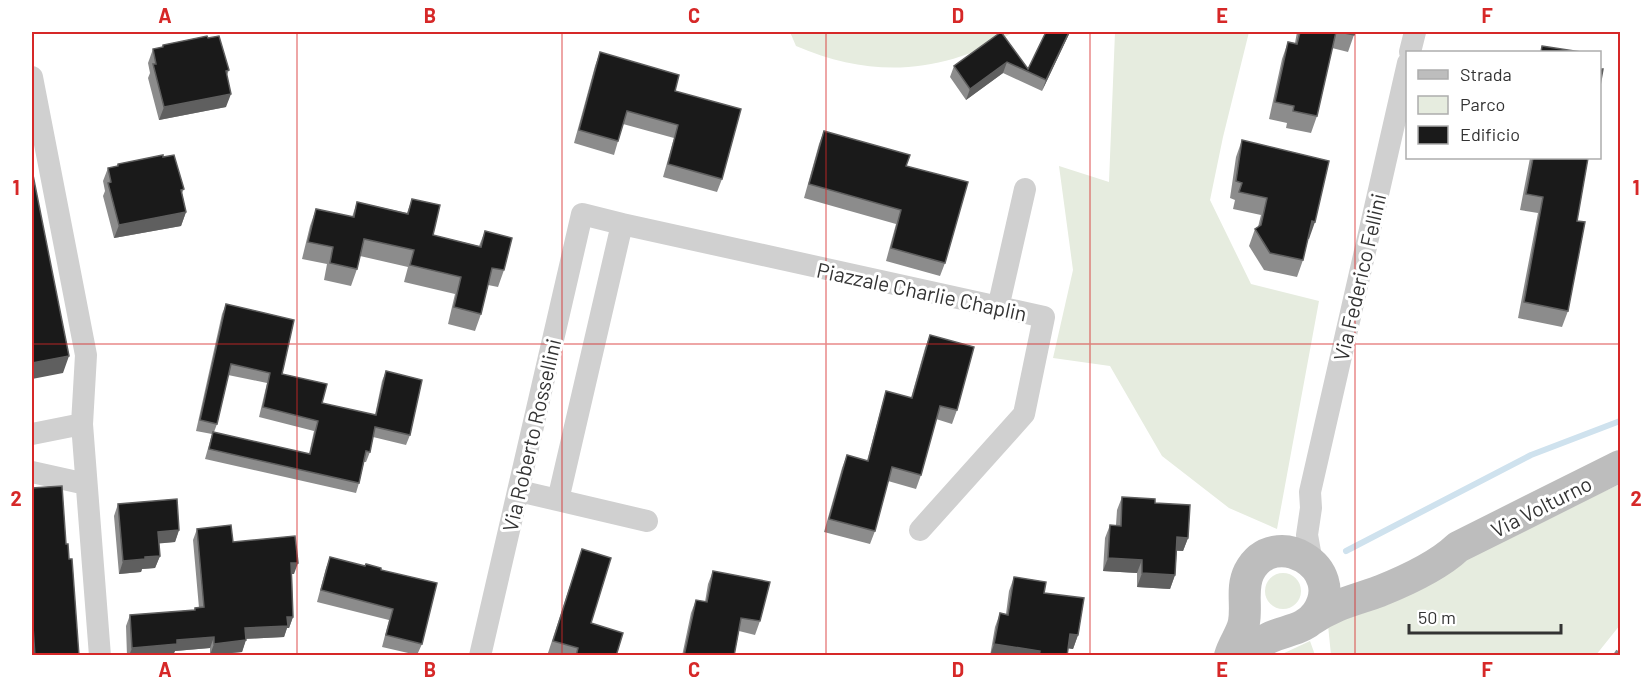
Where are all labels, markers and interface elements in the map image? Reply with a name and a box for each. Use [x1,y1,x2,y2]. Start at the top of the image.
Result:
text: A [158,3,172,27]
text: B [424,3,436,27]
text: C [688,3,700,27]
text: D [952,3,964,27]
text: E [1216,3,1228,27]
text: F [1481,3,1493,27]
legend [1406,51,1601,159]
text: Strada [1460,63,1512,85]
text: Parco [1460,93,1505,115]
text: Edificio [1460,123,1520,145]
text: 1 [12,175,20,199]
text: 1 [1632,175,1640,199]
street label: Via Federico Fellini [1328,191,1390,363]
street label: Piazzale Charlie Chaplin [815,257,1029,325]
street label: Via Roberto Rossellini [497,336,565,534]
street label: Via Volturno [1487,470,1595,542]
text: 2 [10,486,22,510]
text: 2 [1630,486,1642,510]
scale bar [1409,597,1560,635]
text: 50 m [1418,606,1456,628]
text: A [158,657,172,681]
text: B [424,657,436,681]
text: C [688,657,700,681]
text: D [952,657,964,681]
text: E [1216,657,1228,681]
text: F [1481,657,1493,681]

